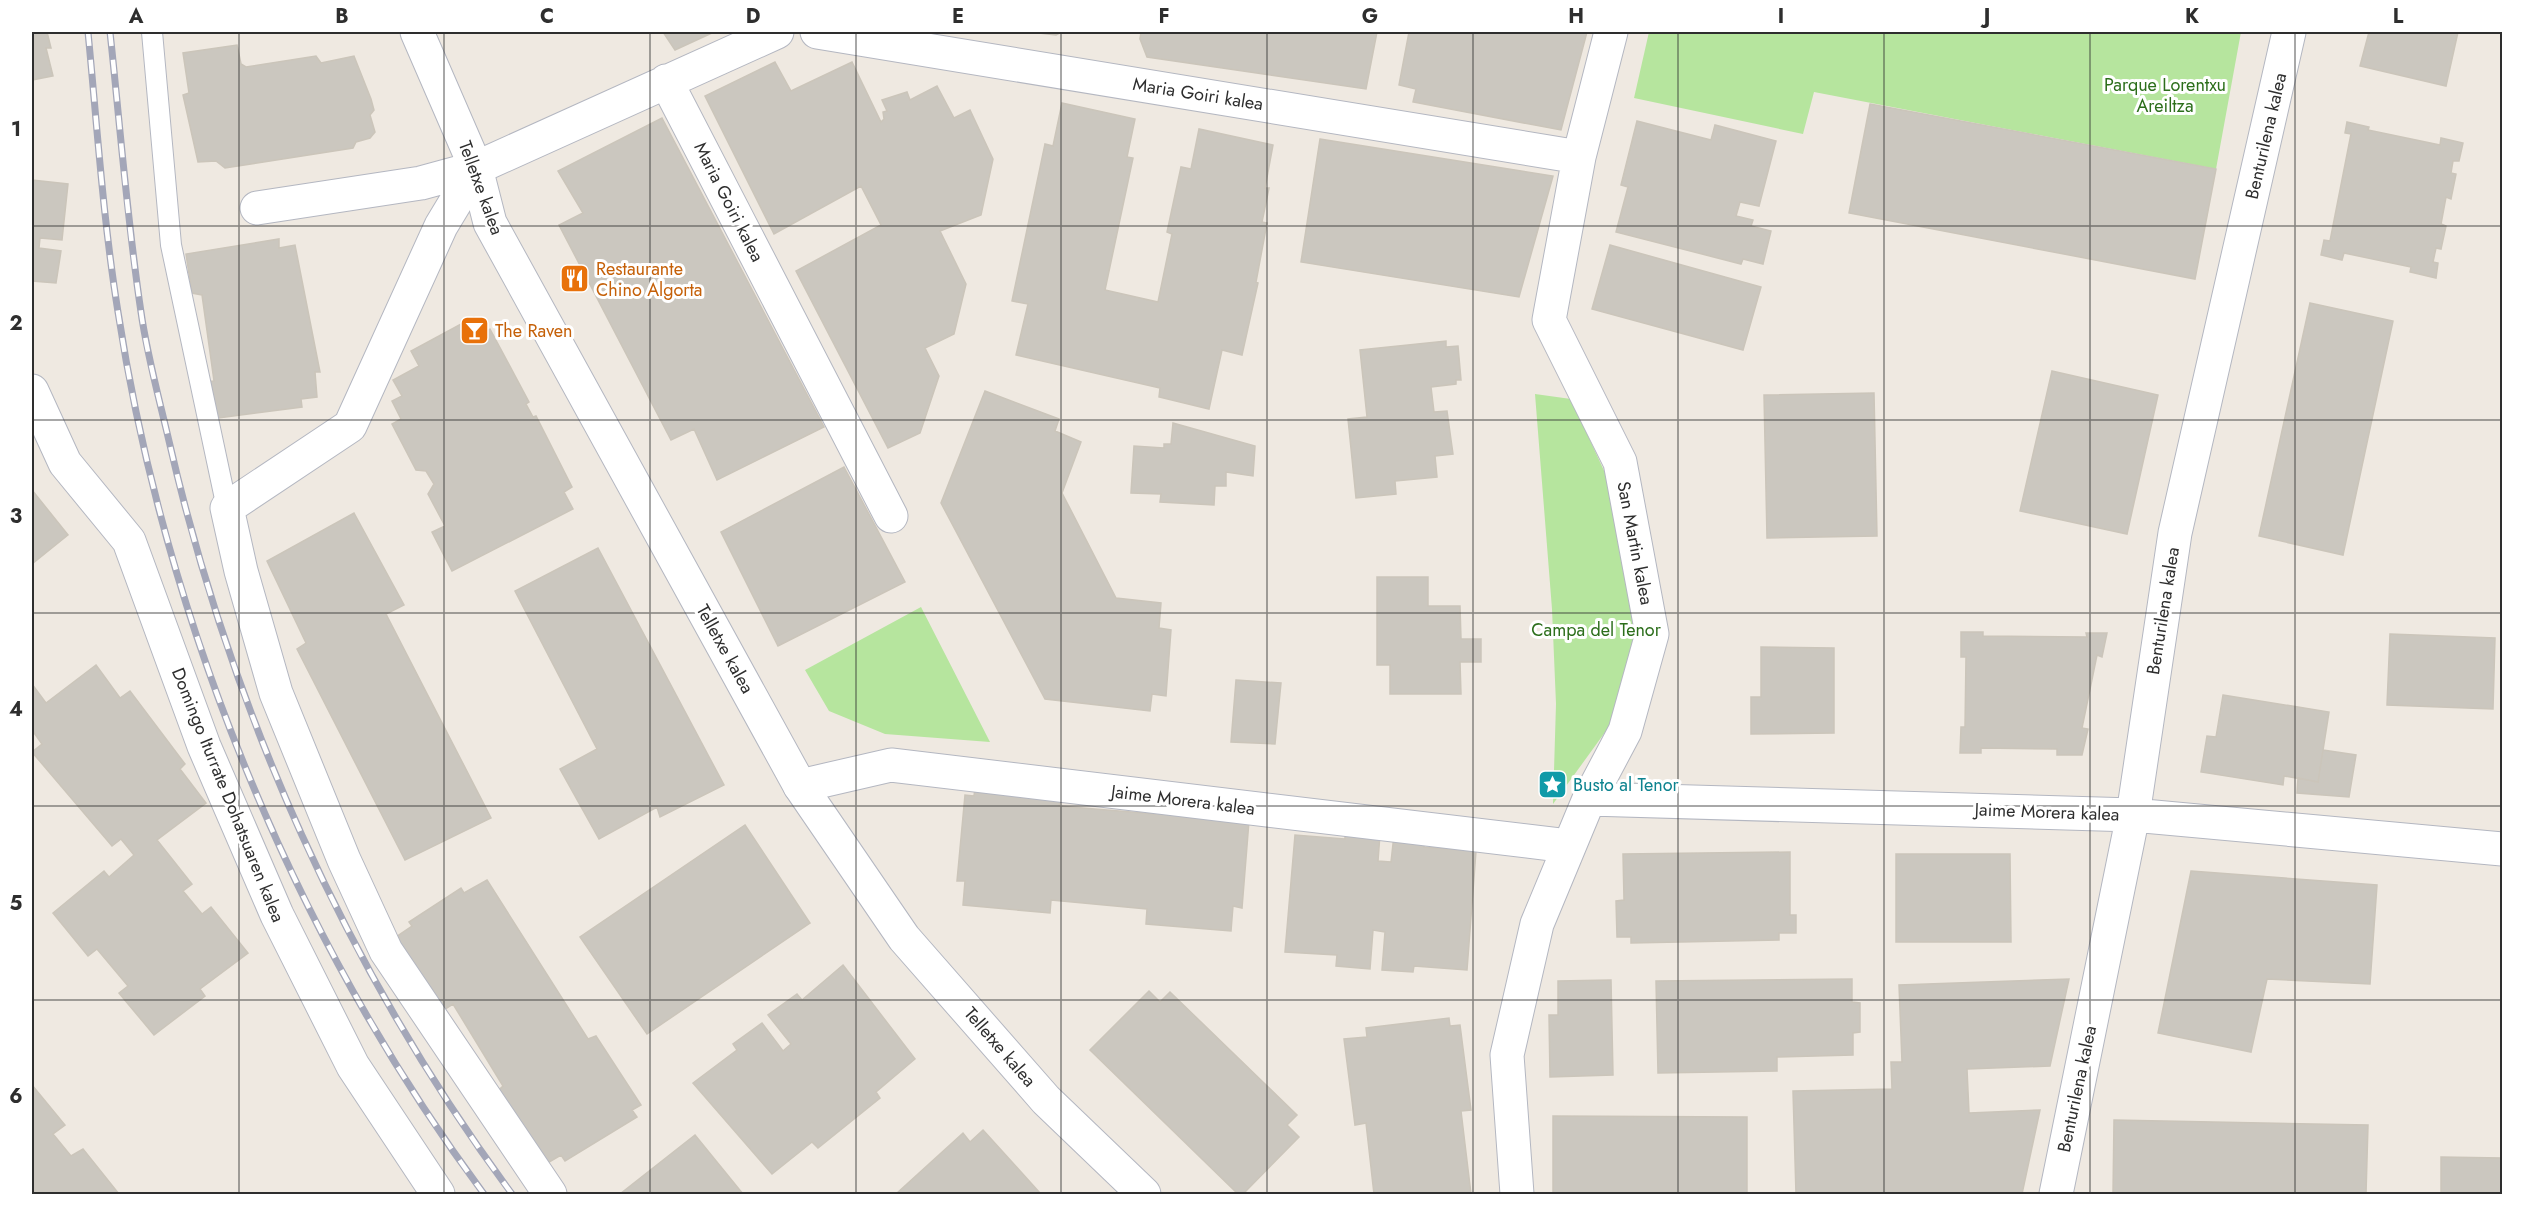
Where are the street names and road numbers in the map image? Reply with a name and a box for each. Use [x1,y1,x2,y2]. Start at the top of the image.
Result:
street label: Benturilena kalea [2239,70,2293,202]
street label: Maria Goiri kalea [1131,71,1265,117]
street label: Telletxe kalea [452,137,510,239]
street label: Maria Goiri kalea [688,138,770,266]
street label: San Martin kalea [1610,479,1660,607]
street label: Benturilena kalea [2140,545,2186,677]
street label: Telletxe kalea [690,600,760,698]
street label: Domingo Iturrate Dohatsuaren kalea [165,664,291,926]
street label: Jaime Morera kalea [1108,778,1256,822]
street label: Jaime Morera kalea [1972,796,2120,828]
street label: Telletxe kalea [958,1001,1042,1093]
street label: Benturilena kalea [2051,1023,2103,1155]

